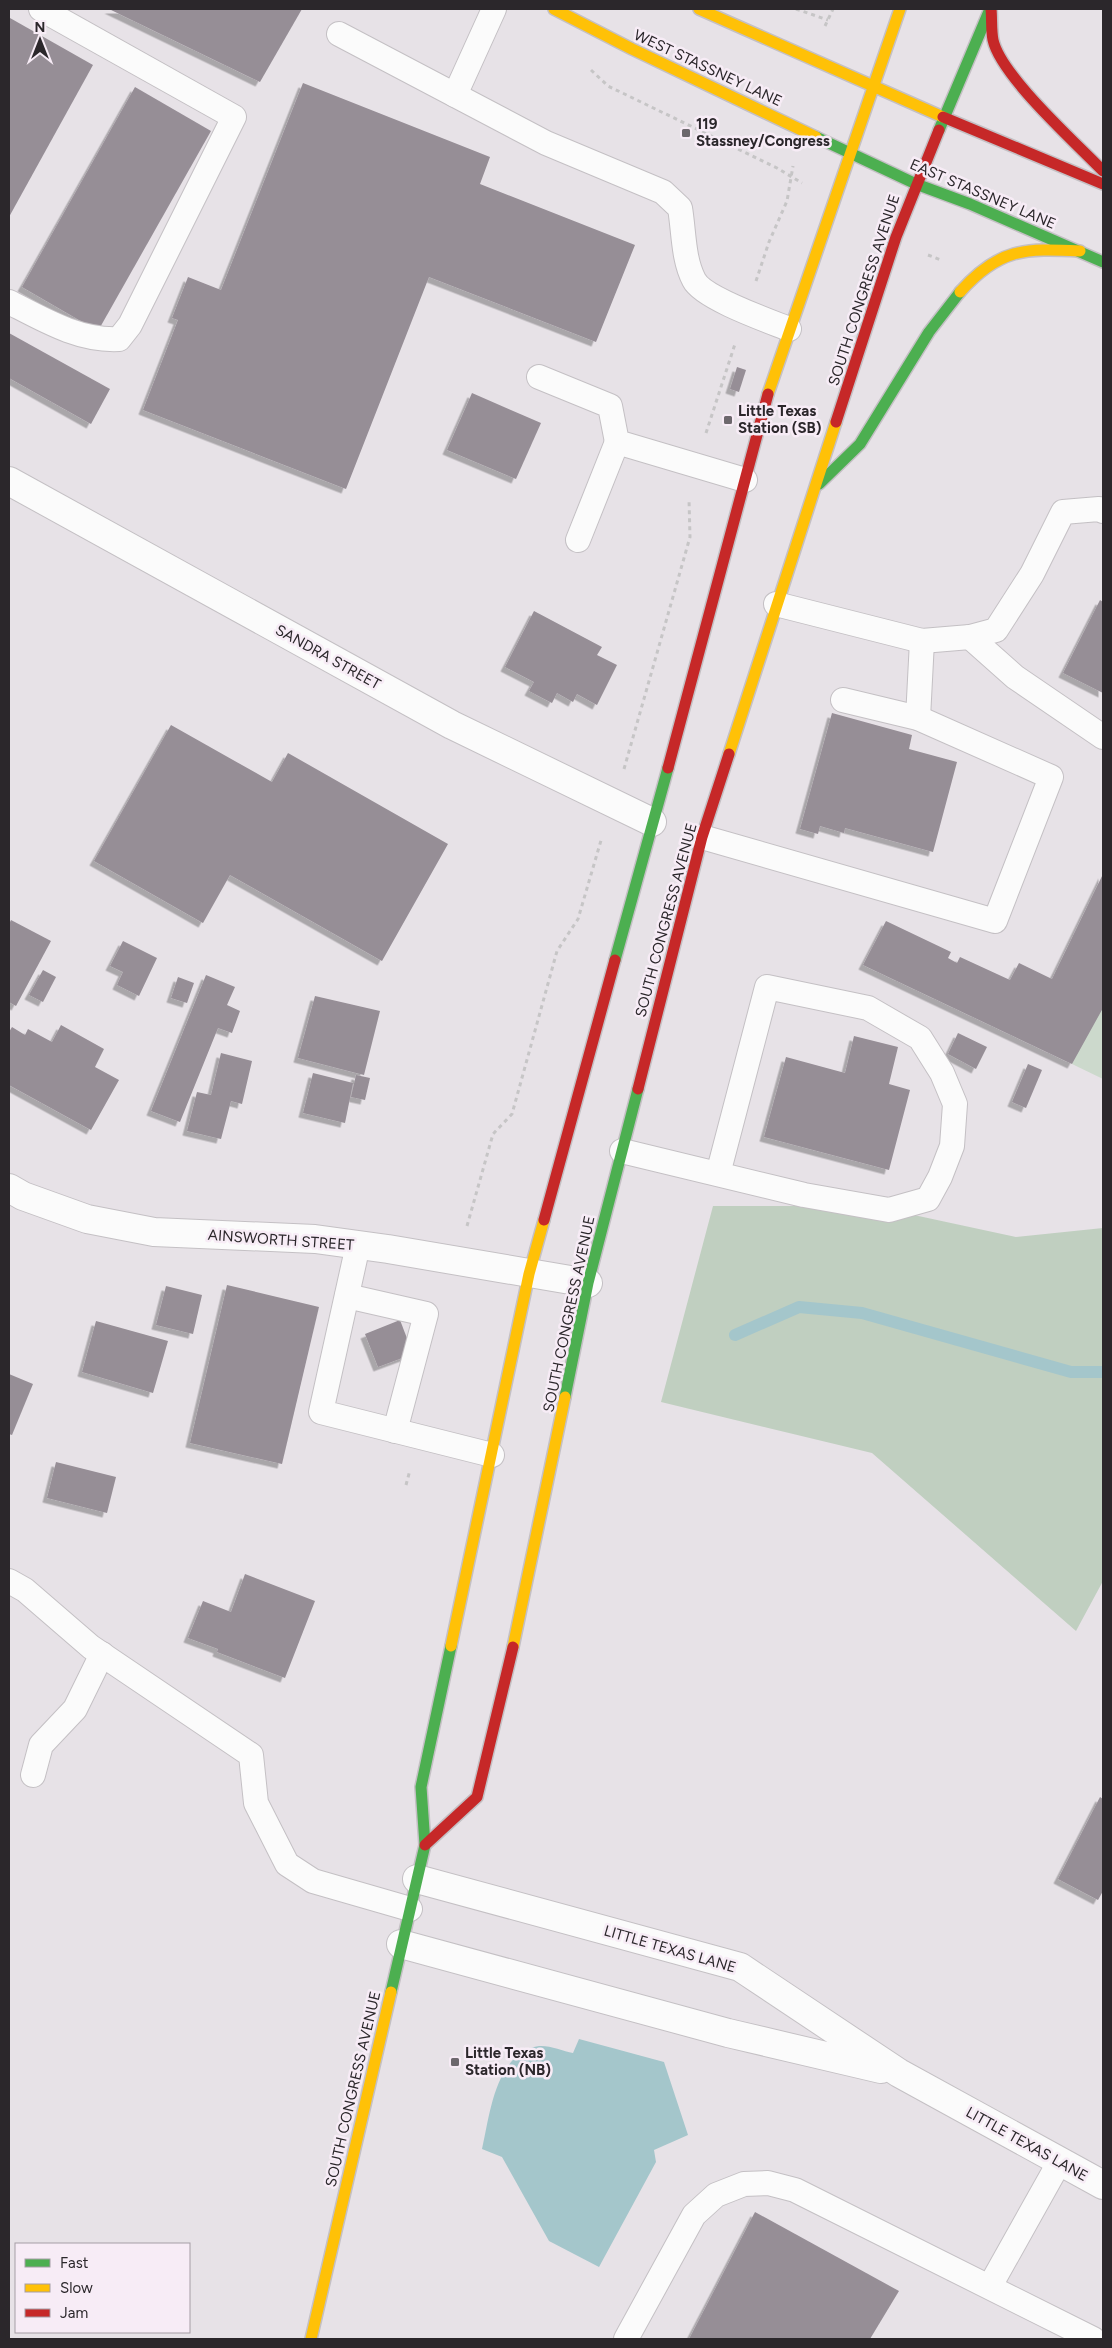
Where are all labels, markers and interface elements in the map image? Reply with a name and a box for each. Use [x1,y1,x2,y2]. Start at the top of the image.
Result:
north arrow [15,15,65,65]
text: N [35,19,45,36]
street label: WEST STASSNEY LANE [631,26,785,110]
place label: 119 Stassney/Congress [696,115,830,150]
marker: 119 Stassney/Congress [680,127,692,139]
street label: EAST STASSNEY LANE [907,155,1059,233]
street label: SOUTH CONGRESS AVENUE [824,192,904,388]
place label: Little Texas Station (SB) [738,402,822,437]
marker: Little Texas Station (SB) [722,414,734,426]
street label: SANDRA STREET [272,621,384,694]
street label: SOUTH CONGRESS AVENUE [631,821,701,1019]
street label: SOUTH CONGRESS AVENUE [539,1214,599,1414]
street label: AINSWORTH STREET [207,1226,355,1254]
street label: LITTLE TEXAS LANE [602,1922,738,1976]
street label: SOUTH CONGRESS AVENUE [322,1989,384,2189]
place label: Little Texas Station (NB) [465,2044,551,2079]
marker: Little Texas Station (NB) [449,2056,461,2068]
street label: LITTLE TEXAS LANE [963,2103,1091,2185]
legend [15,2243,190,2333]
text: Fast [60,2254,89,2272]
text: Slow [60,2279,93,2297]
text: Jam [60,2304,88,2322]

